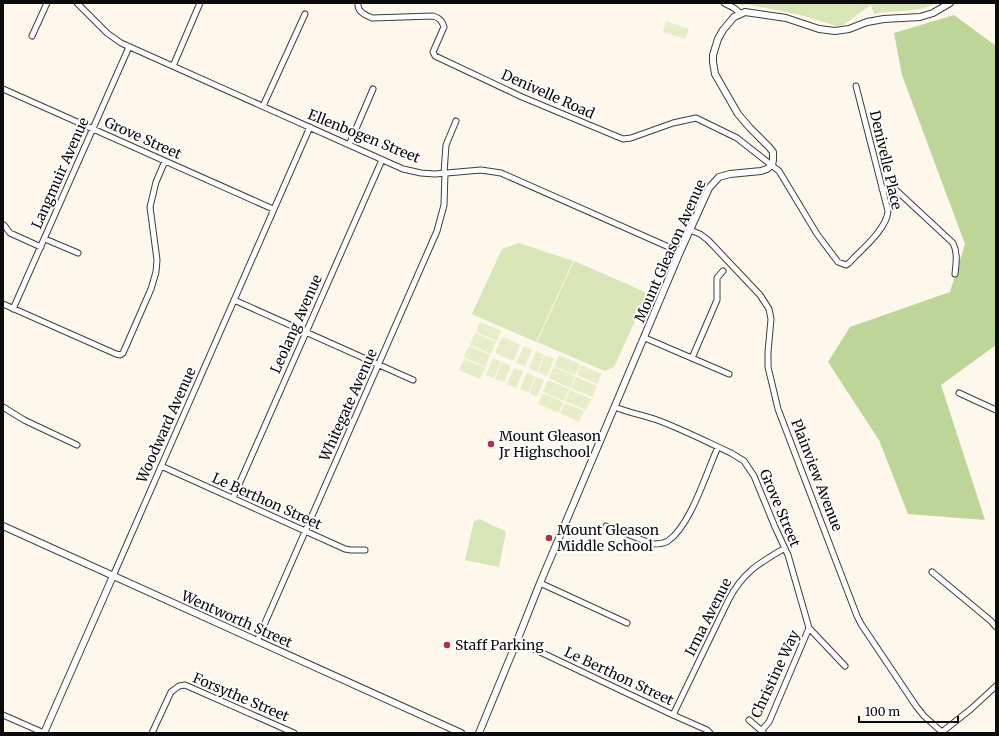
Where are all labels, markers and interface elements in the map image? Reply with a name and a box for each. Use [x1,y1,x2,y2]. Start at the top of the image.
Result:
street label: Denivelle Road [499,65,598,123]
street label: Ellenbogen Street [305,105,423,167]
street label: Denivelle Place [866,109,906,211]
street label: Grove Street [102,113,185,163]
street label: Langmuir Avenue [27,115,93,231]
street label: Mount Gleason Avenue [630,177,710,325]
street label: Leolang Avenue [266,272,326,376]
street label: Whitegate Avenue [315,346,381,465]
street label: Woodward Avenue [132,364,200,487]
street label: Plainview Avenue [787,417,847,533]
place label: Mount Gleason Jr Highschool [498,427,601,461]
marker: Mount Gleason Jr Highschool [486,439,496,449]
street label: Grove Street [756,467,805,550]
street label: Le Berthon Street [209,469,325,533]
place label: Mount Gleason Middle School [557,521,659,555]
marker: Mount Gleason Middle School [544,533,554,543]
street label: Irma Avenue [681,575,735,659]
street label: Wentworth Street [178,586,296,652]
street label: Christine Way [747,626,804,721]
place label: Staff Parking [455,636,544,654]
marker: Staff Parking [442,640,452,650]
street label: Le Berthon Street [562,643,677,709]
street label: Forsythe Street [190,669,292,726]
scale bar [859,698,958,724]
text: 100 m [865,704,900,719]

